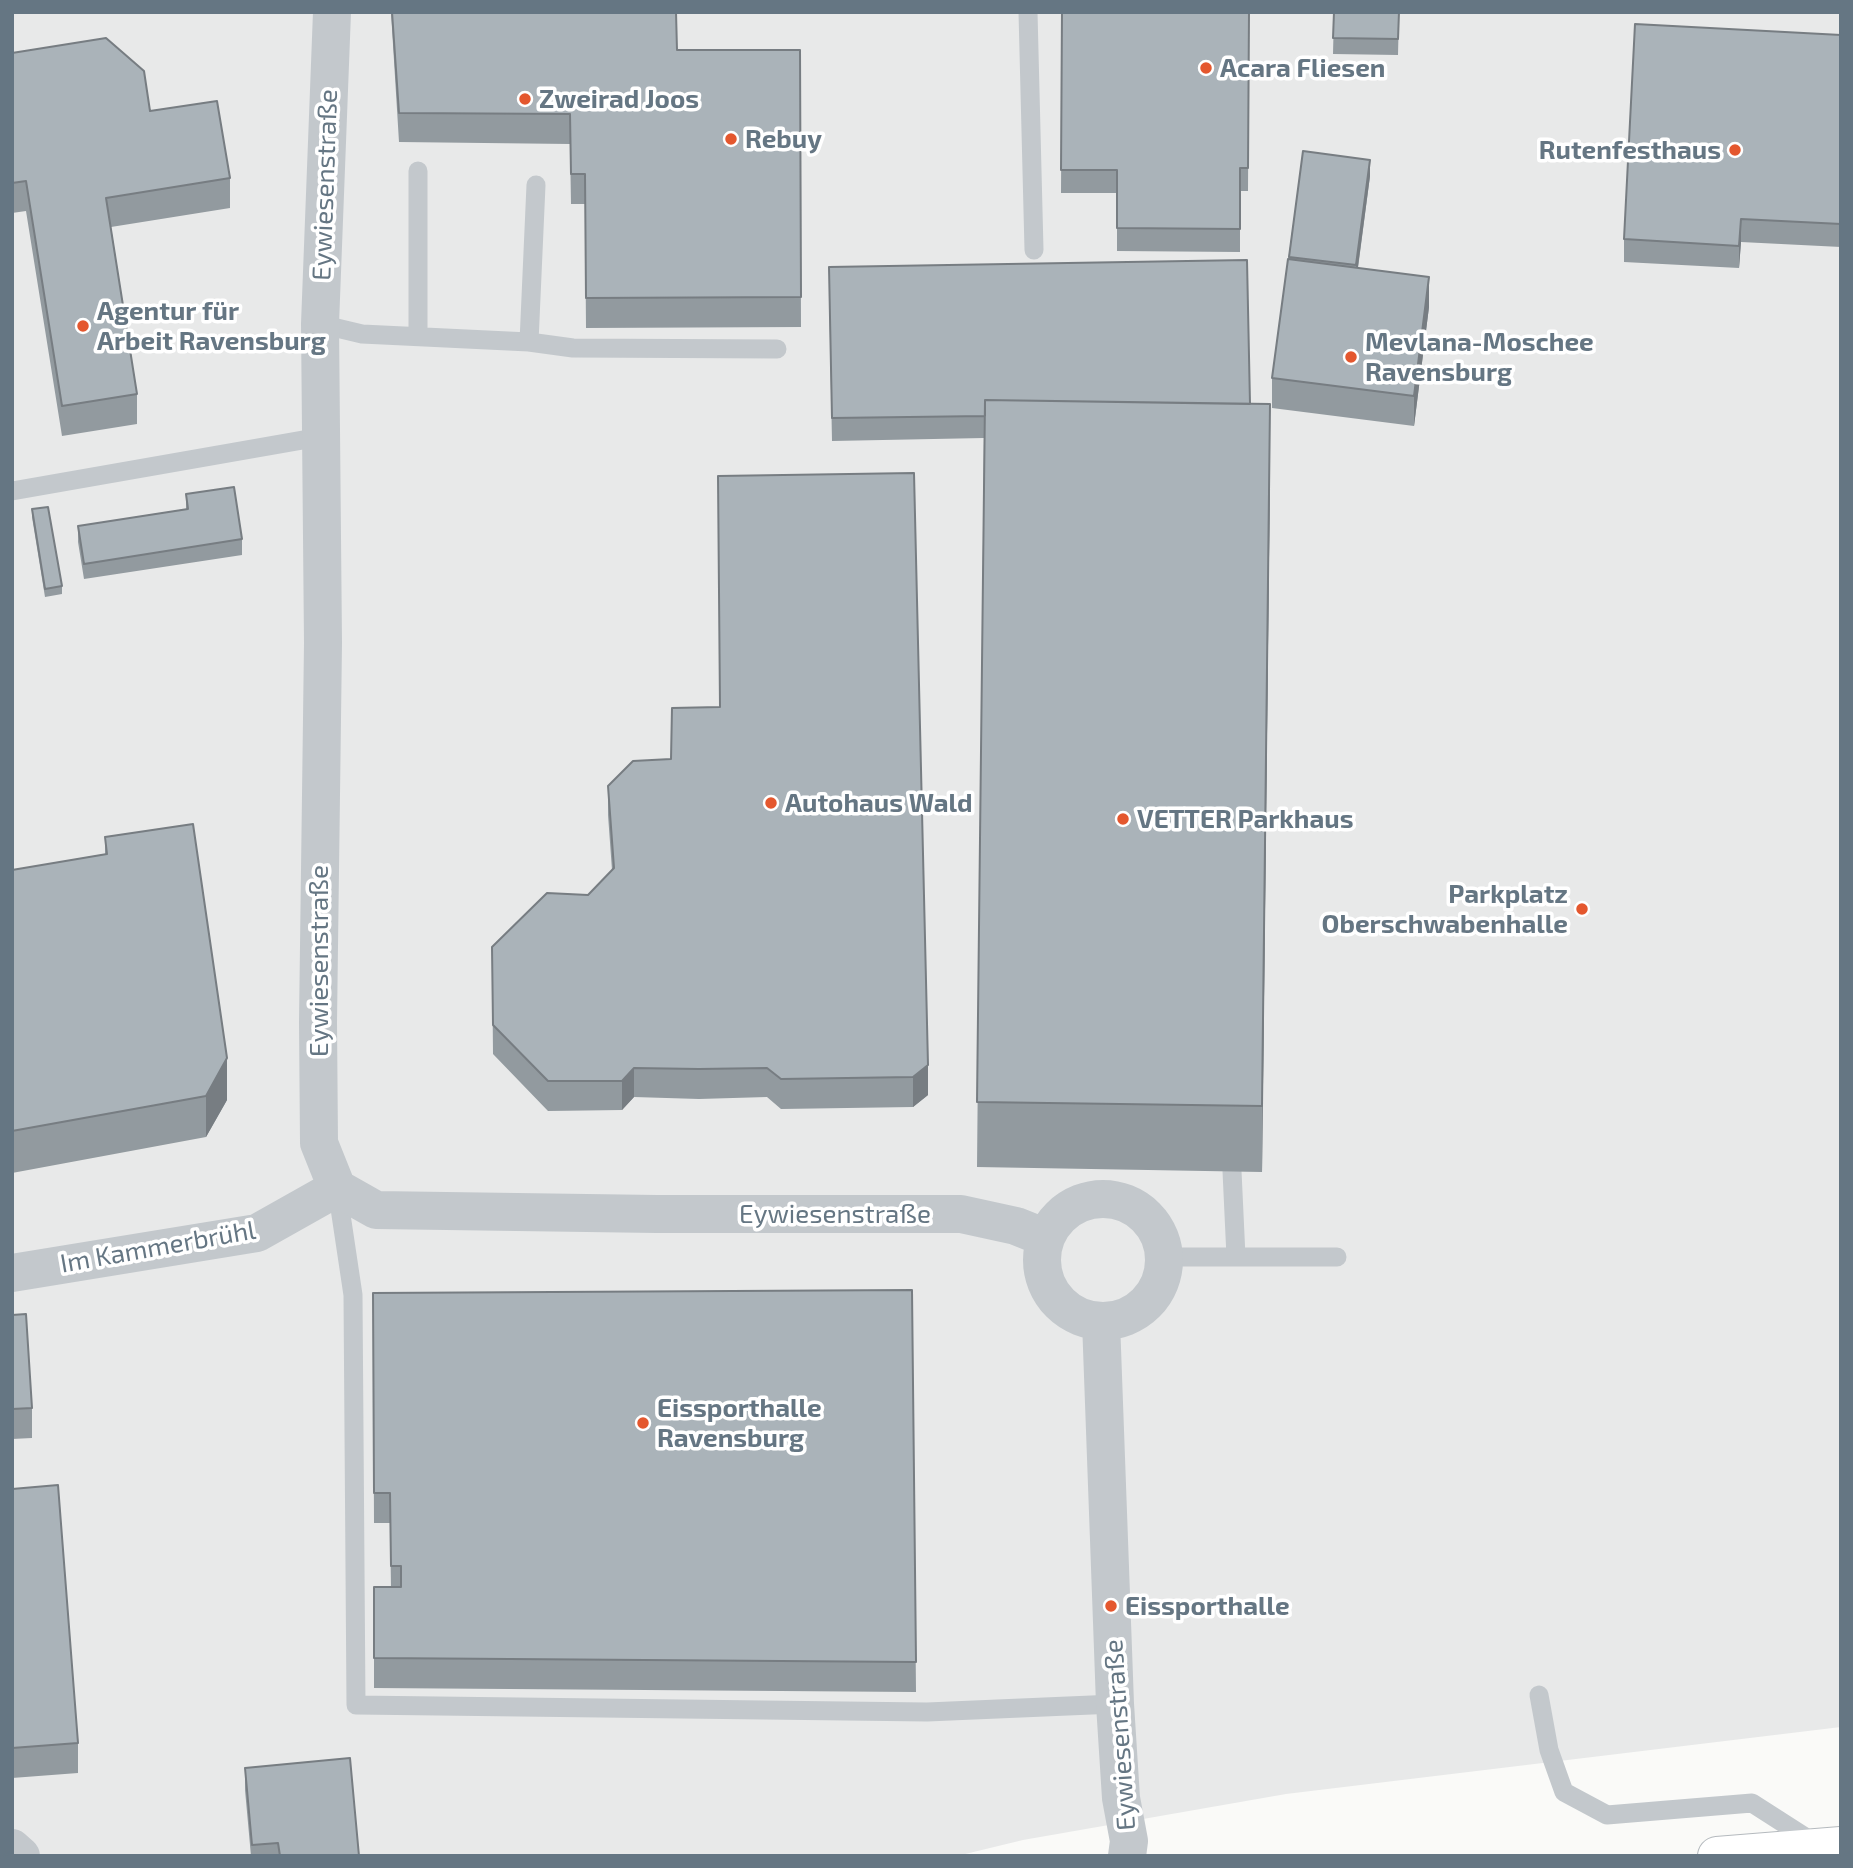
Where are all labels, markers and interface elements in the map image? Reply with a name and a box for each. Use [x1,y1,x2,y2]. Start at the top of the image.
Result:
place label: Acara Fliesen [1220,52,1385,84]
marker: Acara Fliesen [1198,60,1214,76]
place label: Zweirad Joos [539,83,699,115]
street label: Eywiesenstraße [306,89,344,281]
marker: Zweirad Joos [517,91,533,107]
place label: Rebuy [745,123,822,155]
marker: Rebuy [723,131,739,147]
place label: Rutenfesthaus [1539,134,1721,166]
marker: Rutenfesthaus [1727,142,1743,158]
place label: Agentur für Arbeit Ravensburg [97,295,326,356]
marker: Agentur für Arbeit Ravensburg [75,318,91,334]
place label: Mevlana-Moschee Ravensburg [1365,326,1594,388]
marker: Mevlana-Moschee Ravensburg [1343,349,1359,365]
place label: Autohaus Wald [785,787,973,819]
marker: Autohaus Wald [763,795,779,811]
place label: VETTER Parkhaus [1137,803,1354,835]
marker: VETTER Parkhaus [1115,811,1131,827]
street label: Eywiesenstraße [303,865,335,1057]
place label: Parkplatz Oberschwabenhalle [1322,878,1568,940]
marker: Parkplatz Oberschwabenhalle [1574,901,1590,917]
street label: Eywiesenstraße [739,1198,931,1230]
street label: Im Kammerbrühl [58,1214,258,1280]
place label: Eissporthalle Ravensburg [657,1392,822,1454]
marker: Eissporthalle Ravensburg [635,1415,651,1431]
place label: Eissporthalle [1125,1590,1290,1622]
marker: Eissporthalle [1103,1598,1119,1614]
street label: Eywiesenstraße [1098,1638,1142,1832]

